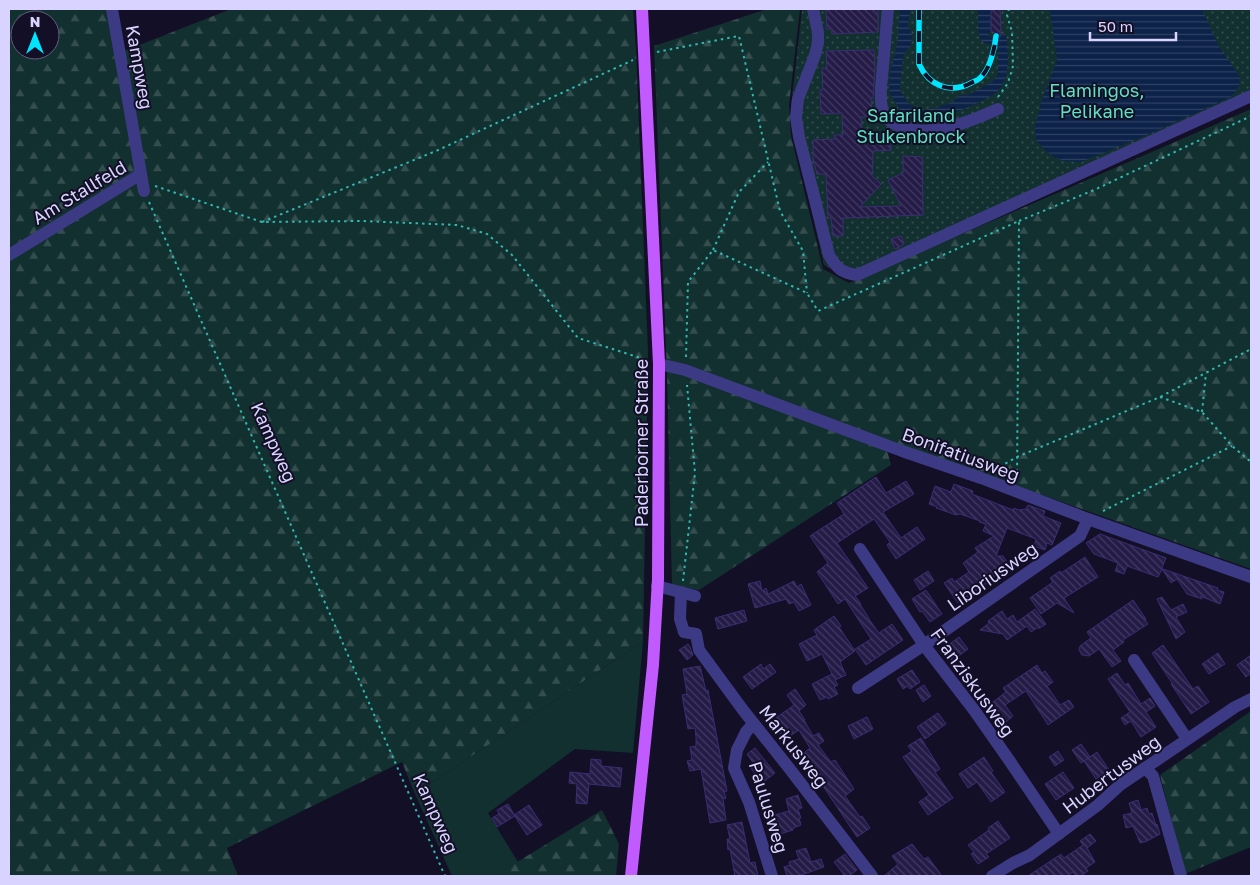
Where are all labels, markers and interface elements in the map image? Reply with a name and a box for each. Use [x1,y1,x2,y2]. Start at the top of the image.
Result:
north arrow [10,10,60,60]
scale bar [1090,10,1176,42]
text: N [30,13,40,30]
text: 50 m [1098,17,1133,35]
street label: Kampweg [122,23,158,111]
park label: Flamingos, Pelikane [1049,79,1145,122]
park label: Safariland Stukenbrock [856,104,966,147]
street label: Am Stallfeld [28,155,130,229]
street label: Paderborner Straße [630,359,652,527]
street label: Kampweg [247,399,301,485]
street label: Bonifatiusweg [899,423,1023,485]
street label: Liboriusweg [943,537,1041,615]
street label: Franziskusweg [926,623,1020,741]
street label: Markusweg [755,700,833,792]
street label: Hubertusweg [1058,730,1164,818]
street label: Paulusweg [745,758,793,856]
street label: Kampweg [409,770,463,856]

